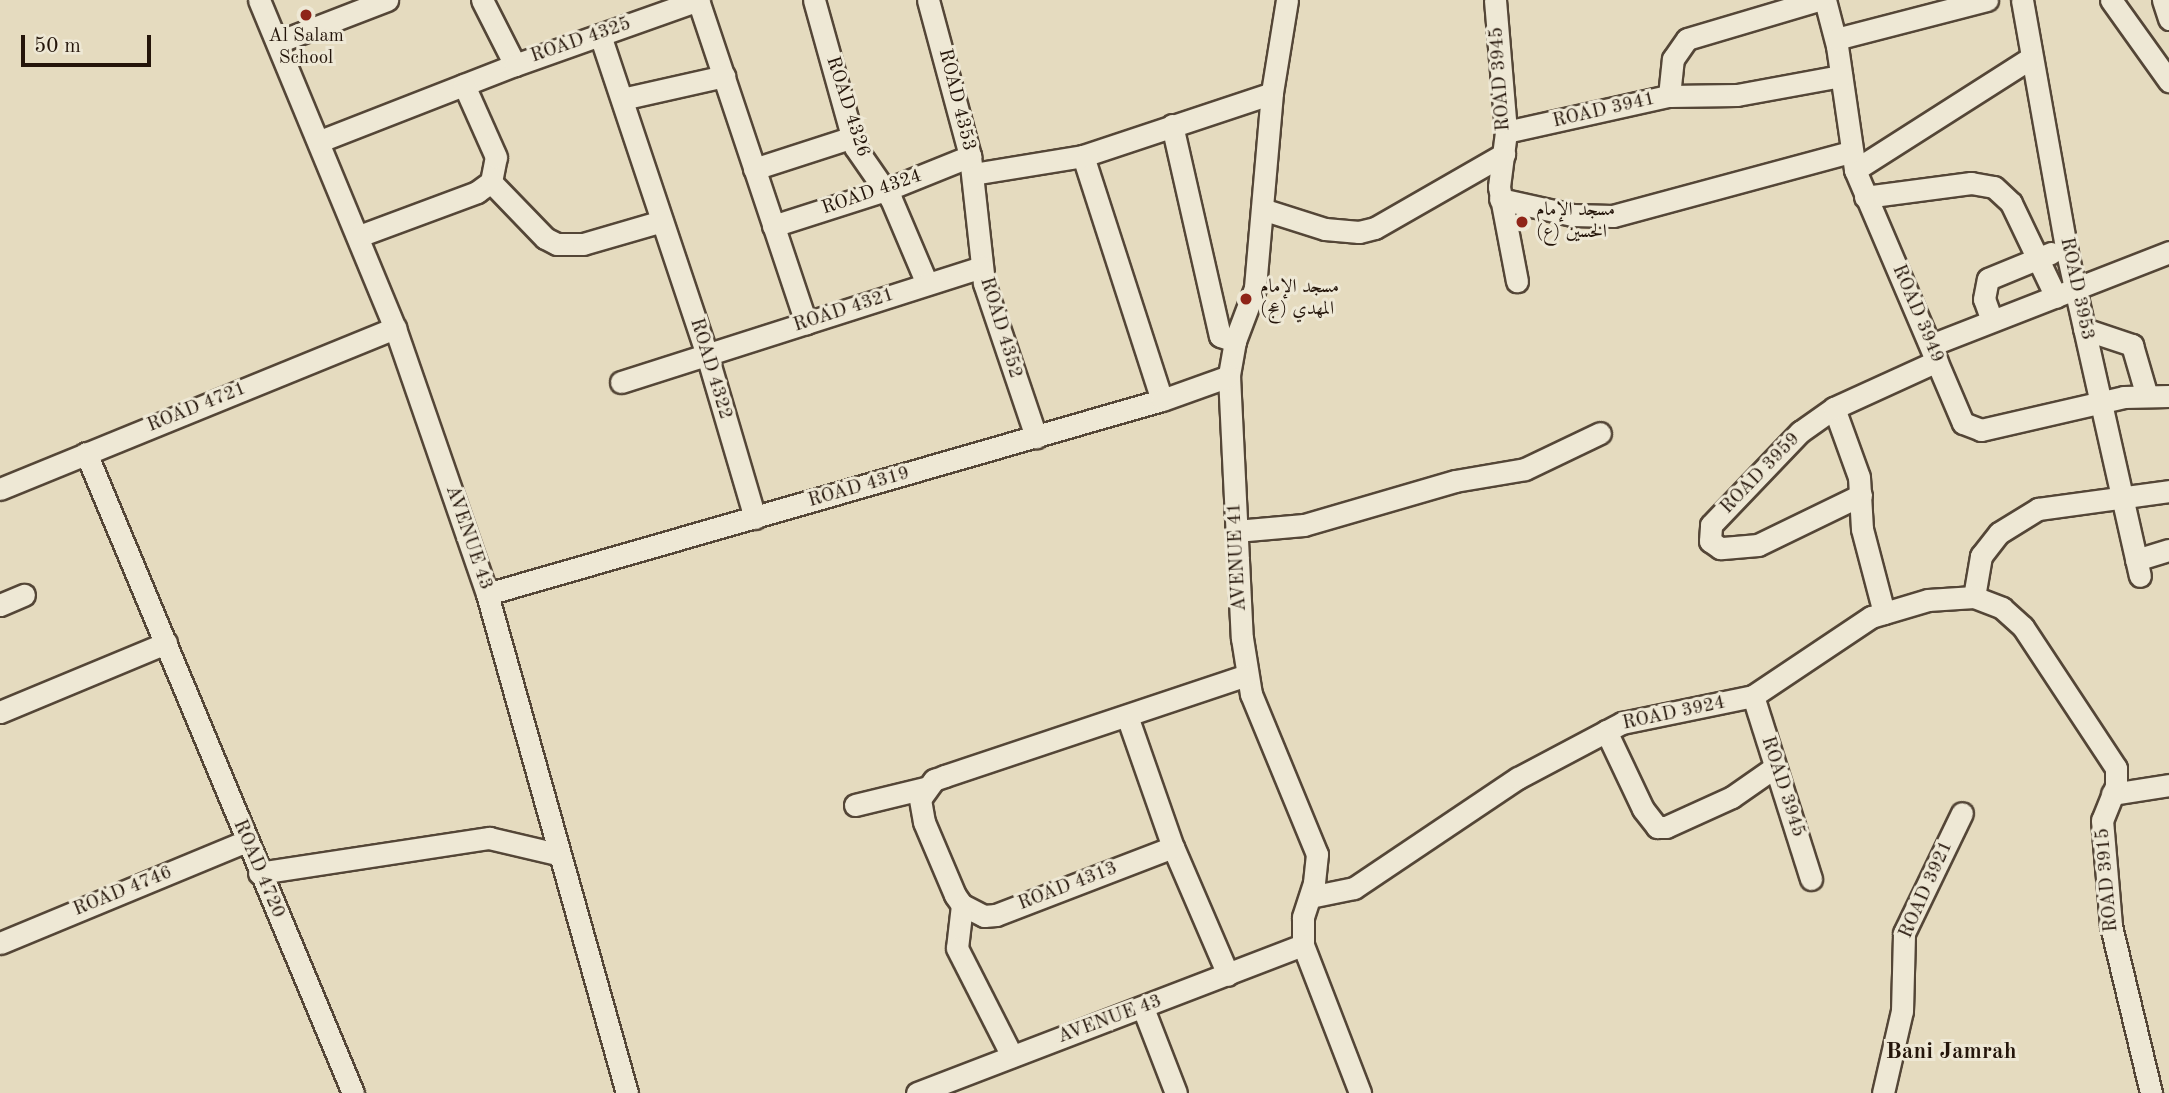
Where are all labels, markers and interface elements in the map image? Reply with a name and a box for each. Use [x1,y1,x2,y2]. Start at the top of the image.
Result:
marker: Al Salam School [298,7,314,23]
street label: ROAD 4325 [528,13,634,69]
scale bar [24,21,154,65]
place label: Al Salam School [268,26,344,70]
street label: ROAD 3945 [1486,26,1516,132]
text: 50 m [34,36,81,57]
street label: ROAD 4353 [932,47,980,153]
street label: ROAD 4326 [820,54,874,160]
street label: ROAD 3941 [1551,88,1657,134]
street label: ROAD 4324 [819,165,925,221]
place label: مسجد الإمام الحسين (ع) [1536,200,1615,244]
marker: مسجد الإمام الحسين (ع) [1514,214,1530,230]
street label: ROAD 3953 [2054,236,2098,342]
street label: ROAD 3949 [1886,261,1948,367]
street label: ROAD 4352 [974,275,1026,381]
place label: مسجد الإمام المهدي (عج) [1260,277,1339,321]
street label: ROAD 4321 [791,284,897,338]
marker: مسجد الإمام المهدي (عج) [1238,291,1254,307]
street label: ROAD 4322 [684,316,736,422]
street label: ROAD 4721 [144,378,250,438]
street label: ROAD 3959 [1717,428,1805,520]
street label: ROAD 4319 [806,463,912,513]
street label: AVENUE 43 [439,483,497,593]
street label: AVENUE 41 [1224,502,1252,612]
street label: ROAD 3924 [1621,692,1727,736]
street label: ROAD 3945 [1755,734,1809,840]
street label: ROAD 4720 [227,816,289,922]
street label: ROAD 3915 [2092,827,2124,933]
street label: ROAD 3921 [1895,838,1959,942]
street label: ROAD 4313 [1015,858,1121,916]
street label: ROAD 4746 [70,862,176,922]
street label: AVENUE 43 [1055,991,1165,1049]
district label: Bani Jamrah [1885,1038,2017,1066]

